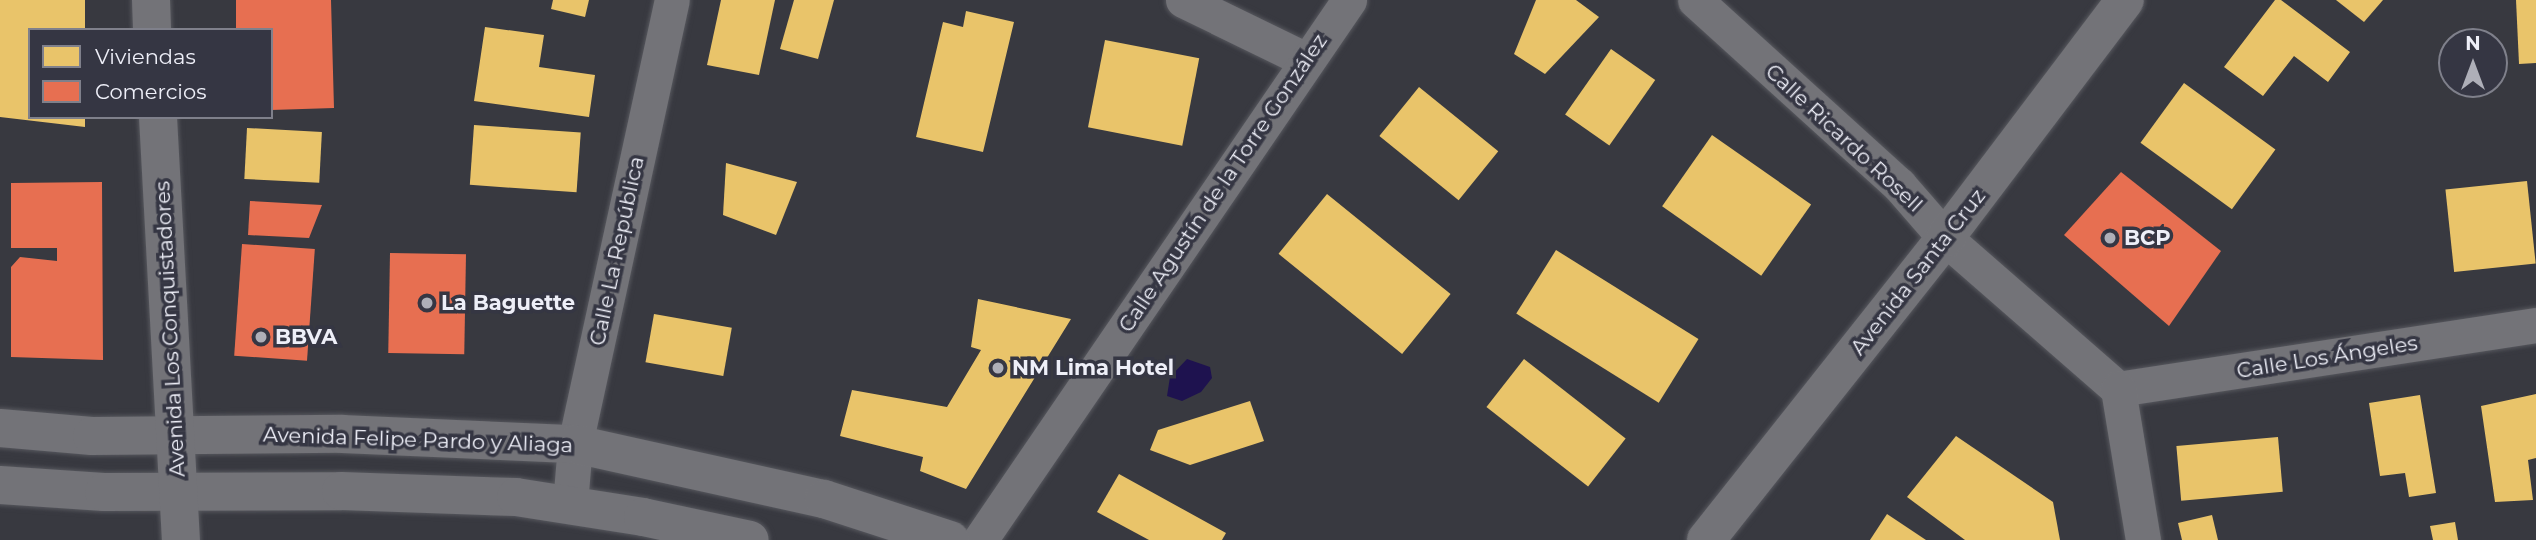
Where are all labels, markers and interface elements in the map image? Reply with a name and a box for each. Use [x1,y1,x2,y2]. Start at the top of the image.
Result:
legend [28,28,273,119]
north arrow [2438,28,2508,98]
street label: Calle Agustín de la Torre González [1113,29,1333,337]
text: N [2465,32,2481,55]
text: Viviendas [95,44,196,69]
street label: Calle Ricardo Rosell [1760,59,1928,217]
text: Comercios [95,79,206,104]
street label: Calle La República [585,154,649,348]
street label: Avenida Los Conquistadores [150,180,190,478]
street label: Avenida Santa Cruz [1845,184,1991,360]
place label: BCP [2124,225,2171,251]
marker: BCP [2102,230,2118,246]
place label: La Baguette [441,290,575,316]
marker: La Baguette [419,295,435,311]
place label: BBVA [275,324,337,350]
marker: BBVA [253,329,269,345]
street label: Calle Los Ángeles [2235,330,2419,384]
place label: NM Lima Hotel [1012,355,1174,381]
marker: NM Lima Hotel [990,360,1006,376]
street label: Avenida Felipe Pardo y Aliaga [263,422,573,458]

